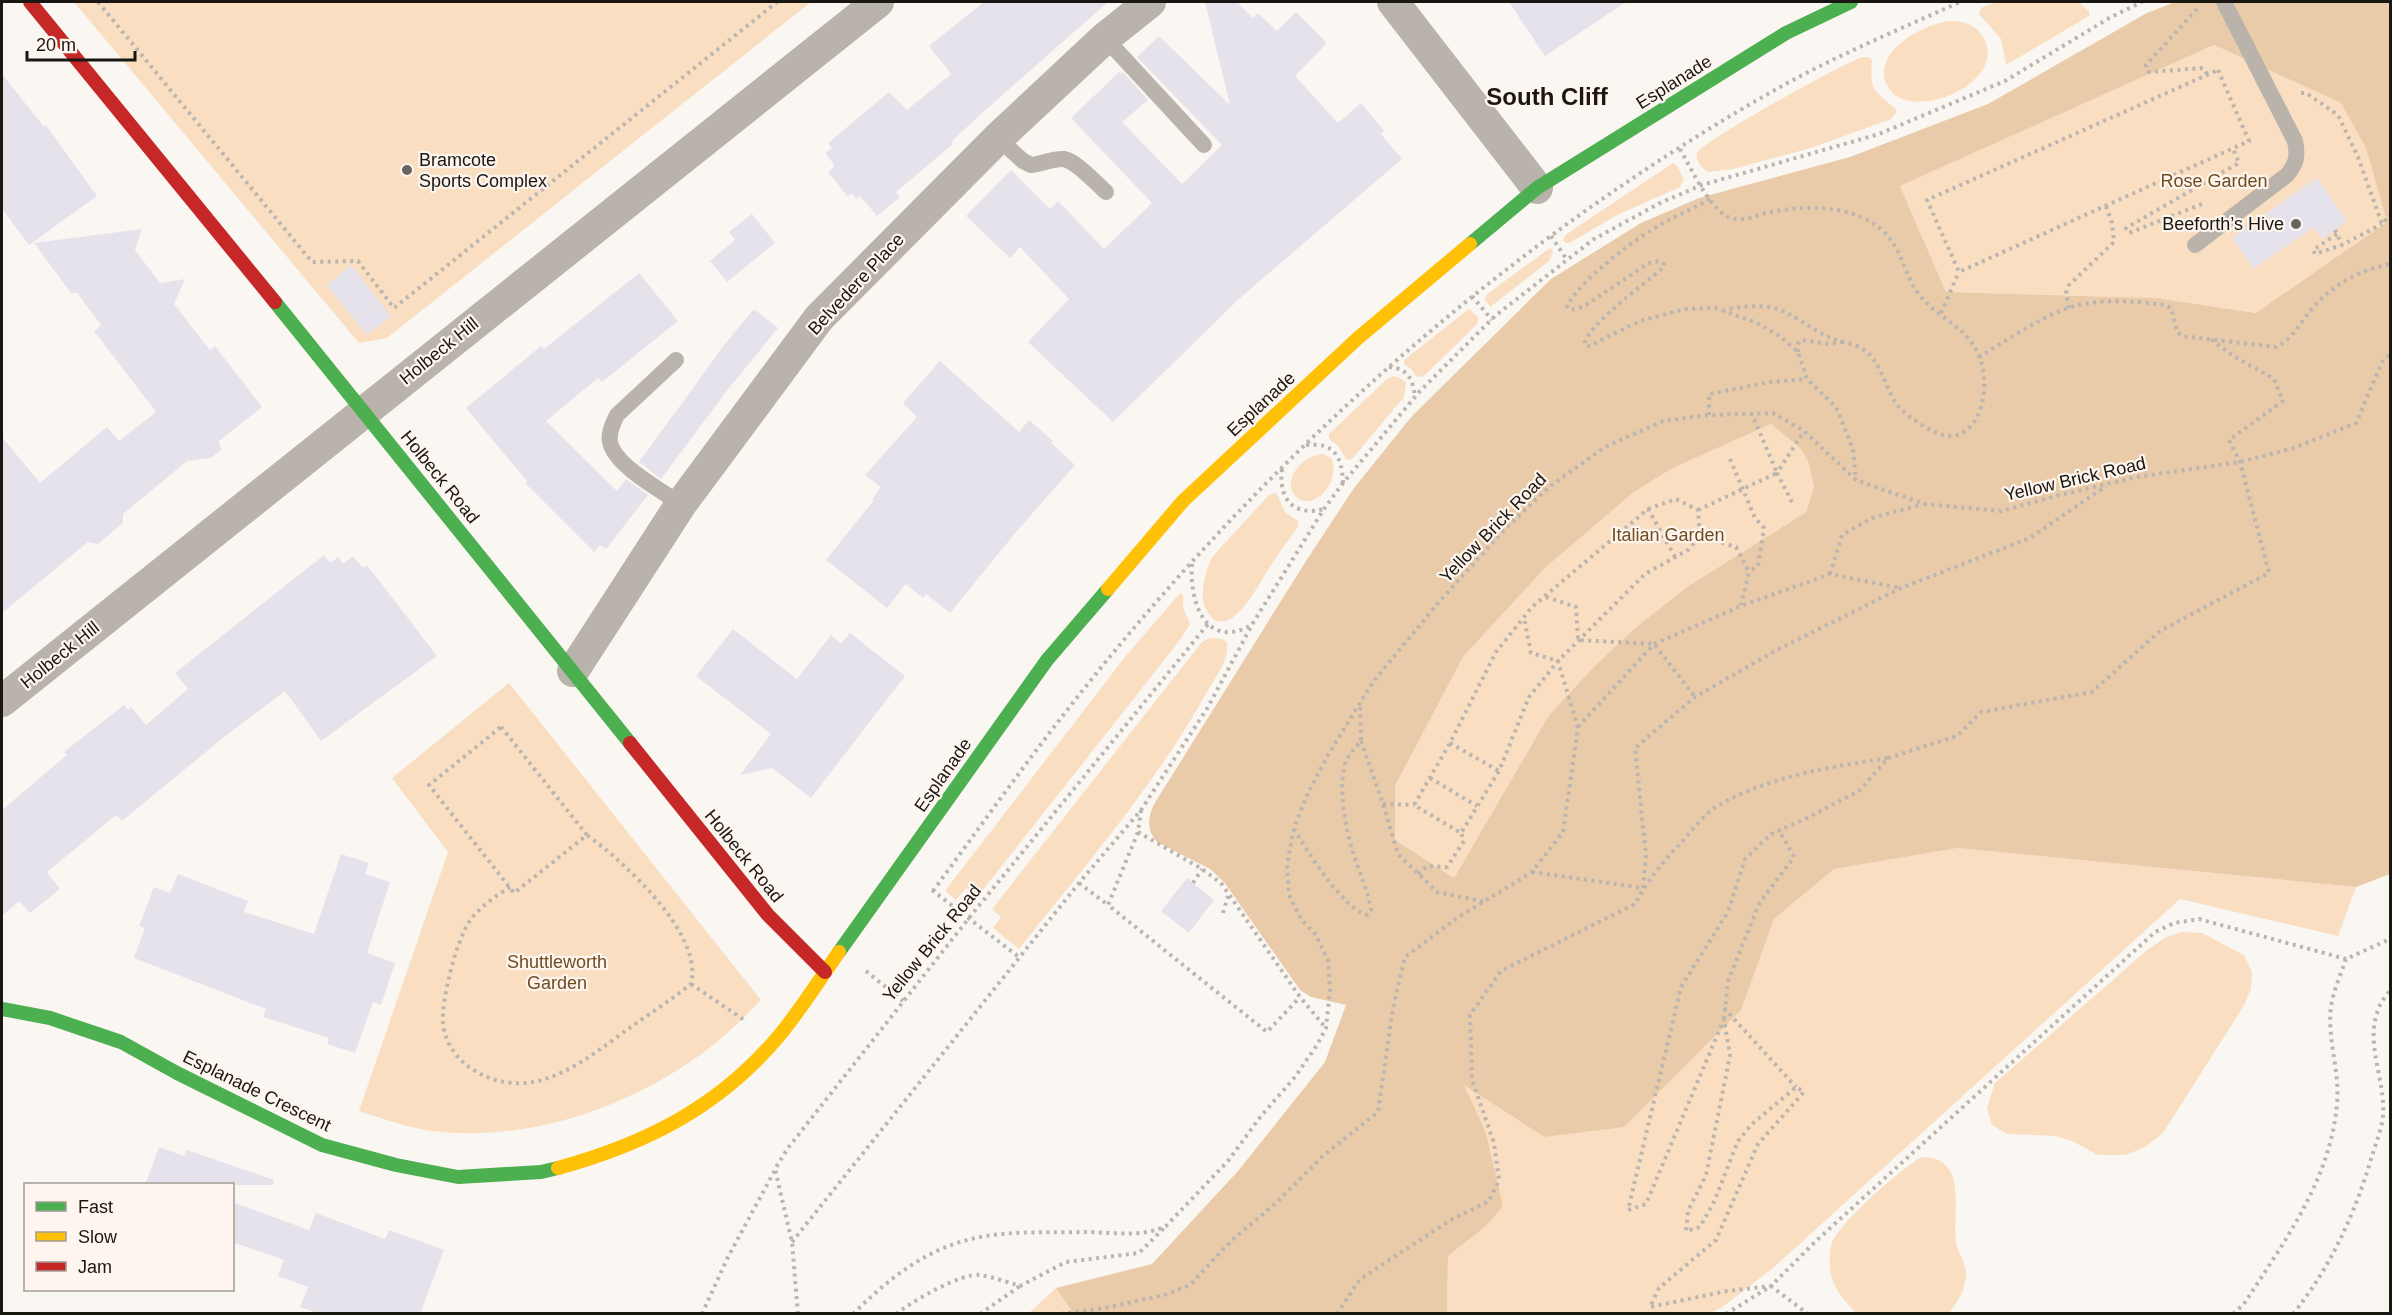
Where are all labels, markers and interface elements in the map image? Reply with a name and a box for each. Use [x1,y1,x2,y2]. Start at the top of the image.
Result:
scale bar [27,24,135,62]
text: 20 m [36,35,76,55]
street label: Esplanade [1633,51,1715,113]
district label: South Cliff [1486,83,1609,110]
place label: Bramcote Sports Complex [419,150,547,191]
marker: Bramcote Sports Complex [400,163,414,177]
park label: Rose Garden [2160,171,2268,191]
place label: Beeforth’s Hive [2162,214,2284,234]
marker: Beeforth’s Hive [2289,217,2303,231]
street label: Belvedere Place [804,229,908,339]
street label: Holbeck Hill [396,313,482,389]
street label: Esplanade [1223,368,1299,440]
street label: Holbeck Road [397,427,483,527]
street label: Yellow Brick Road [2002,453,2148,505]
street label: Yellow Brick Road [1436,469,1550,587]
park label: Italian Garden [1611,525,1725,545]
street label: Holbeck Hill [17,617,103,693]
street label: Esplanade [910,734,976,816]
street label: Holbeck Road [701,806,787,906]
street label: Yellow Brick Road [879,881,985,1005]
park label: Shuttleworth Garden [507,952,607,993]
street label: Esplanade Crescent [180,1046,334,1136]
legend [24,1183,234,1291]
text: Fast [78,1197,113,1217]
text: Slow [78,1227,118,1247]
text: Jam [78,1257,112,1277]

